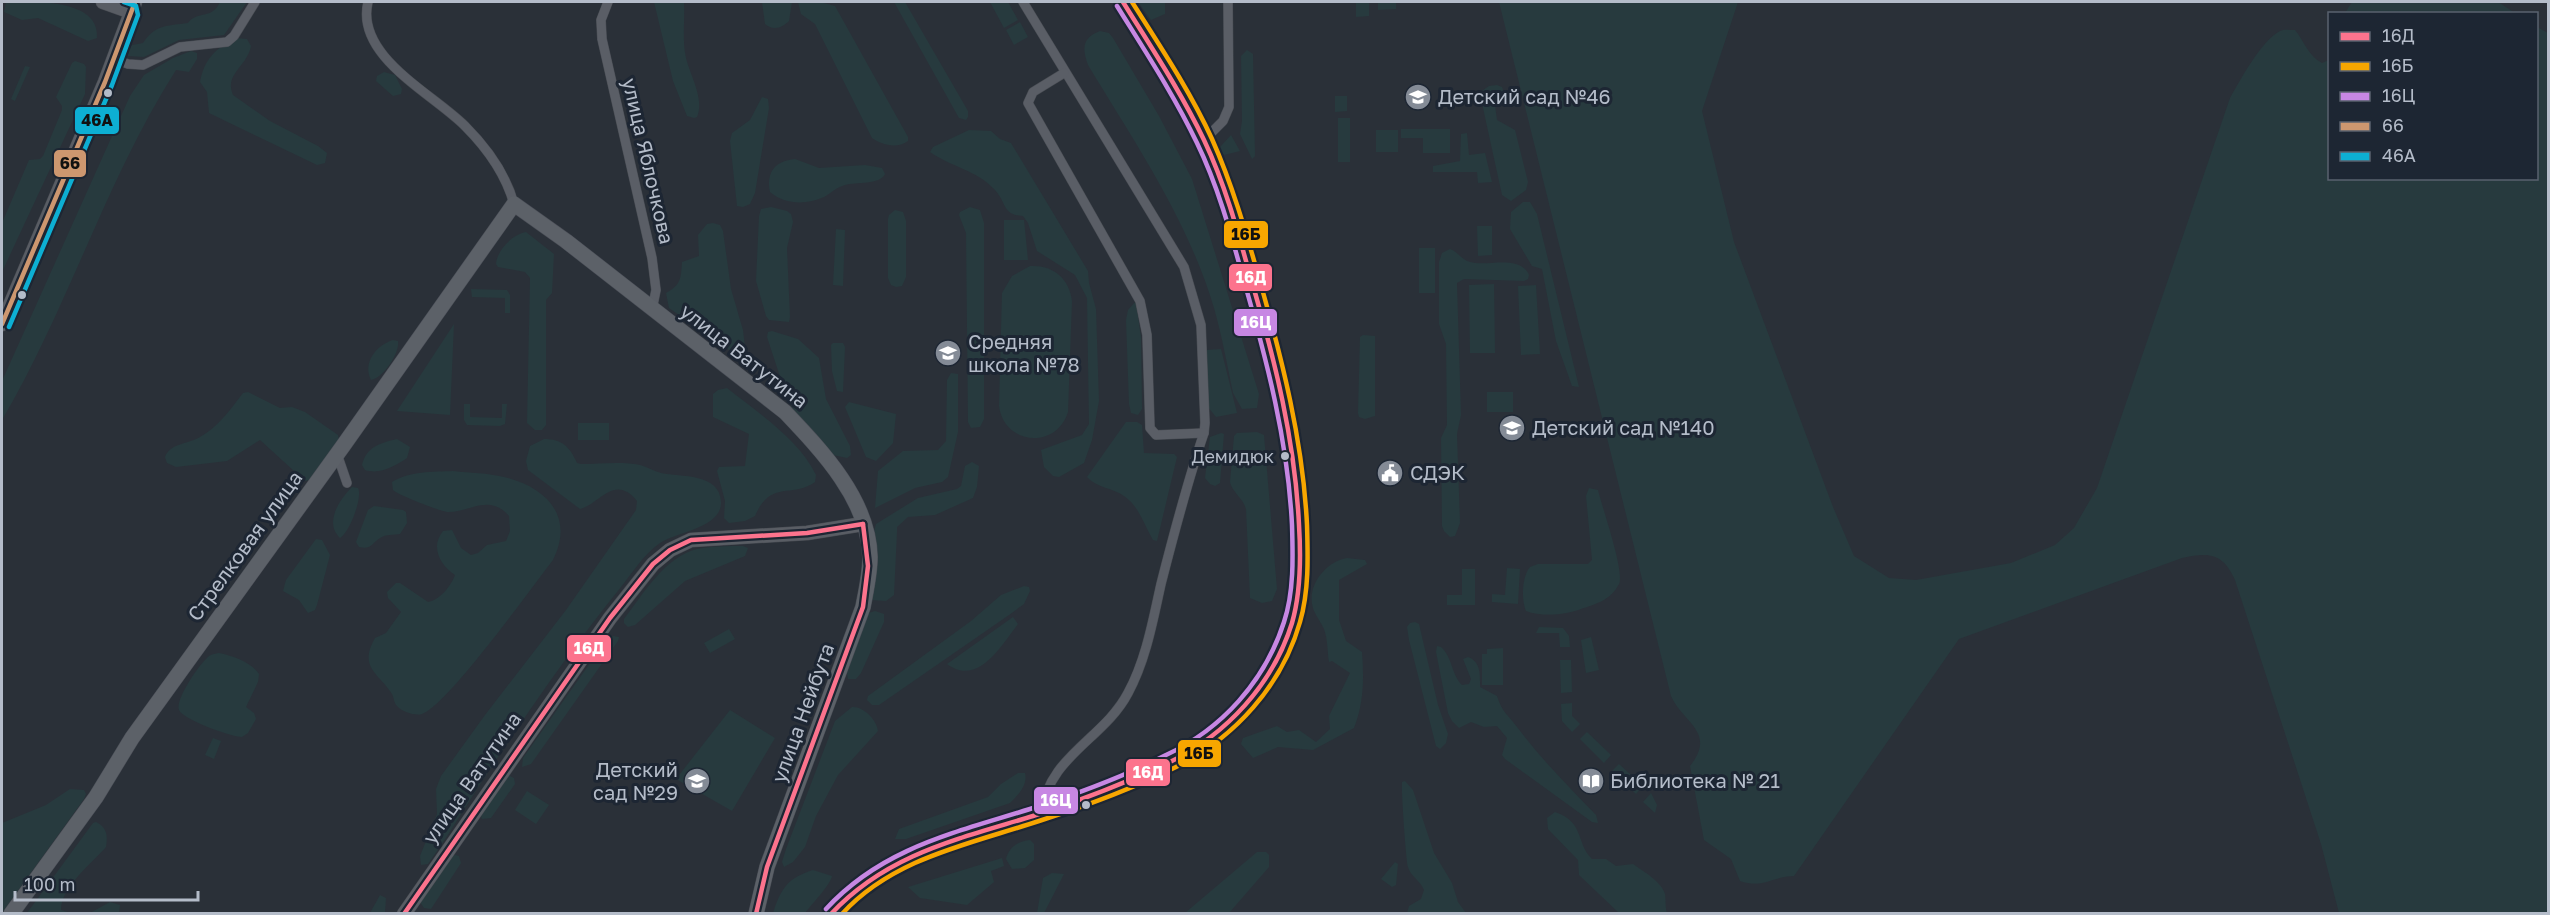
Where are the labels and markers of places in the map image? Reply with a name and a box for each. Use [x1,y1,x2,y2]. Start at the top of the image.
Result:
school or university icon: Детский сад №46 [1403,82,1433,112]
place label: Детский сад №46 [1438,84,1611,108]
unlabelled marker [102,87,114,99]
unlabelled marker [16,289,28,301]
place label: Средняя школа №78 [968,329,1080,376]
school or university icon: Средняя школа №78 [933,338,963,368]
school or university icon: Детский сад №140 [1497,413,1527,443]
place label: Детский сад №140 [1532,415,1715,439]
place label: Демидюк [1191,445,1274,467]
marker: Демидюк [1279,450,1291,462]
public building icon: СДЭК [1375,458,1405,488]
place label: СДЭК [1410,460,1465,484]
place label: Детский сад №29 [593,757,678,804]
school or university icon: Детский сад №29 [682,766,712,796]
library icon: Библиотека № 21 [1576,766,1606,796]
place label: Библиотека № 21 [1610,768,1780,792]
unlabelled marker [1080,799,1092,811]

